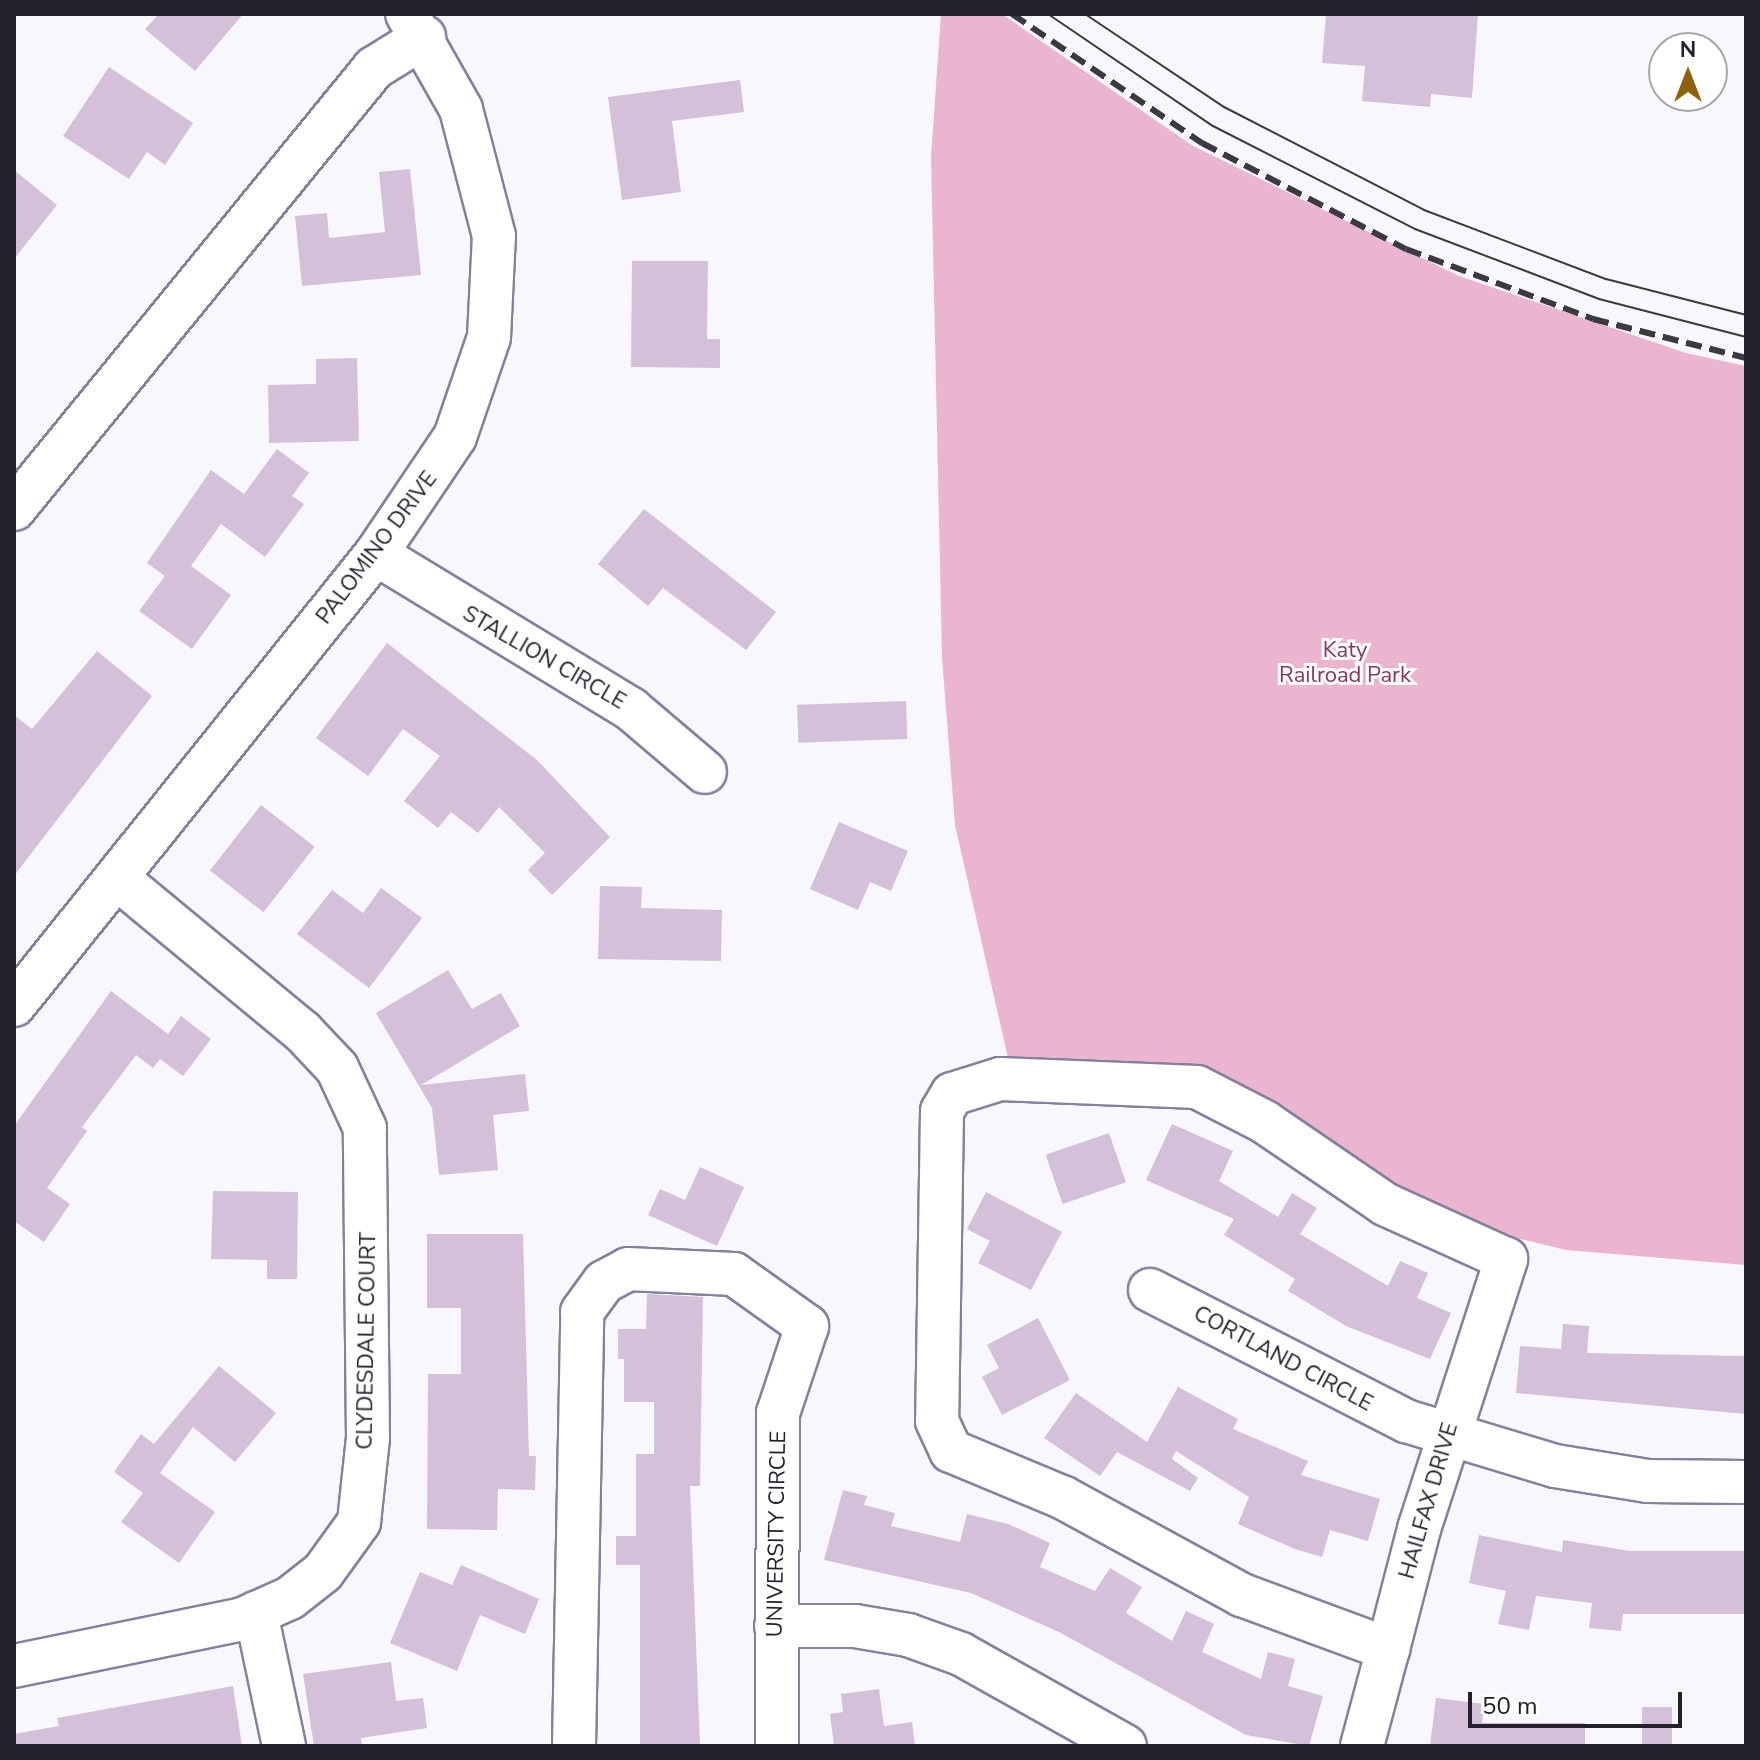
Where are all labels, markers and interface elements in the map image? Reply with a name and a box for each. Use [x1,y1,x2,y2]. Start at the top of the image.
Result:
north arrow [1648,32,1728,112]
text: N [1680,35,1696,65]
street label: PALOMINO DRIVE [311,466,443,630]
street label: STALLION CIRCLE [458,601,630,715]
park label: Katy Railroad Park [1279,637,1411,688]
street label: CLYDESDALE COURT [352,1232,382,1450]
street label: CORTLAND CIRCLE [1189,1301,1377,1417]
street label: HAILFAX DRIVE [1394,1420,1464,1582]
street label: UNIVERSITY CIRCLE [762,1430,792,1638]
scale bar [1472,1676,1686,1726]
text: 50 m [1482,1690,1538,1722]

